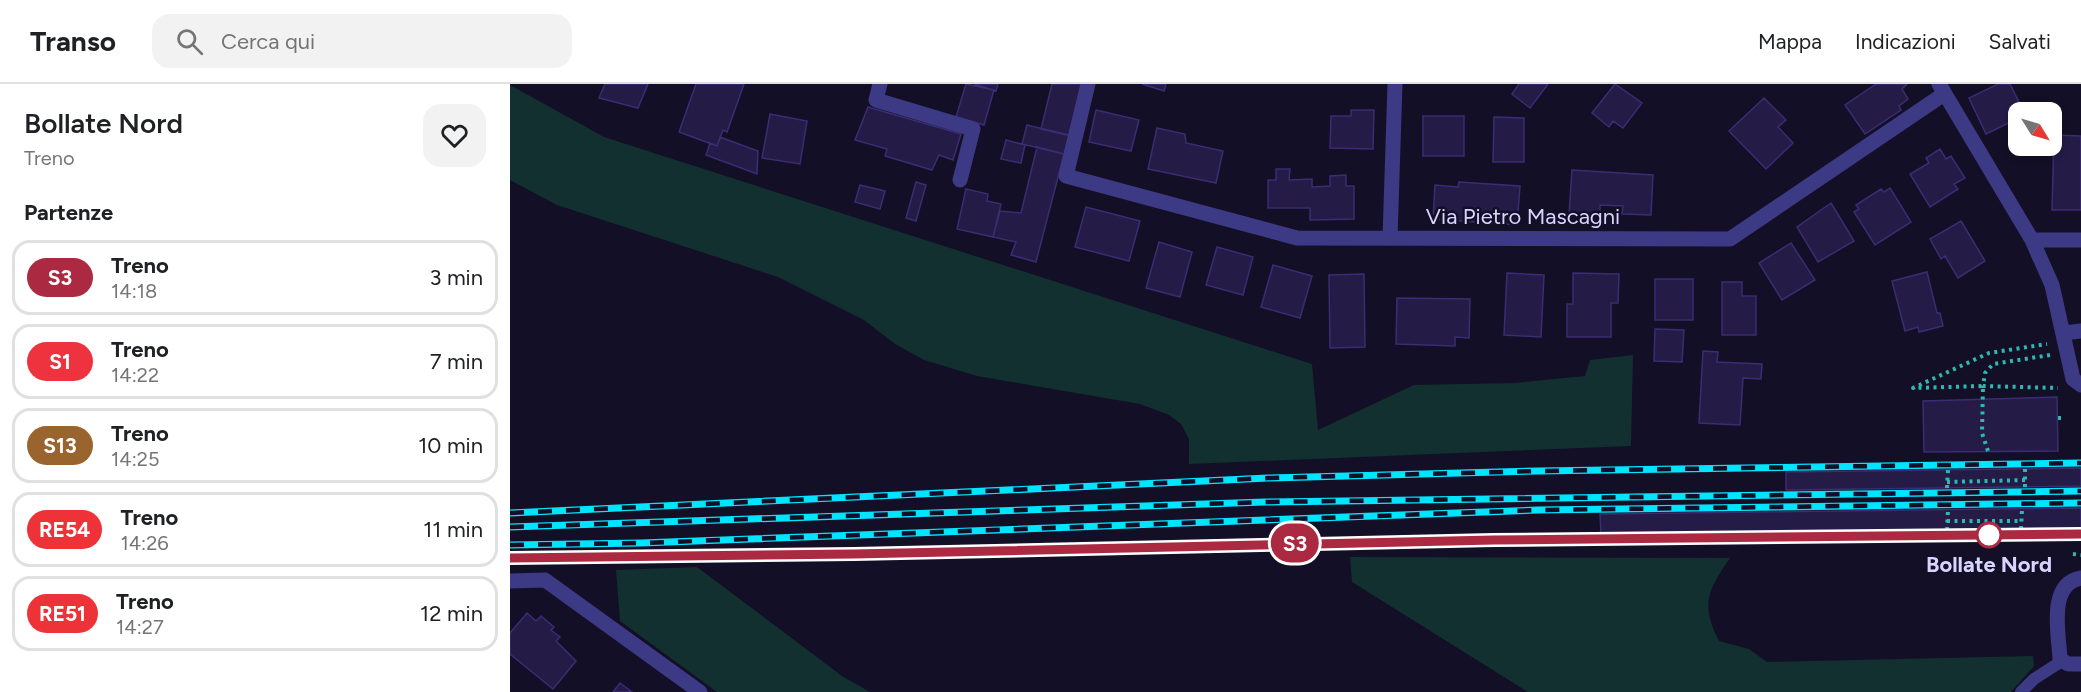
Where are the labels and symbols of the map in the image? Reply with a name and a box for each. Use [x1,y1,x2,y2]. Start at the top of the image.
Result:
north arrow [2008,102,2062,156]
street label: Via Pietro Mascagni [1426,203,1620,230]
marker: Bollate Nord [1976,522,2002,548]
line badge: S3 [1268,524,1322,562]
place label: Bollate Nord [1926,551,2052,578]

